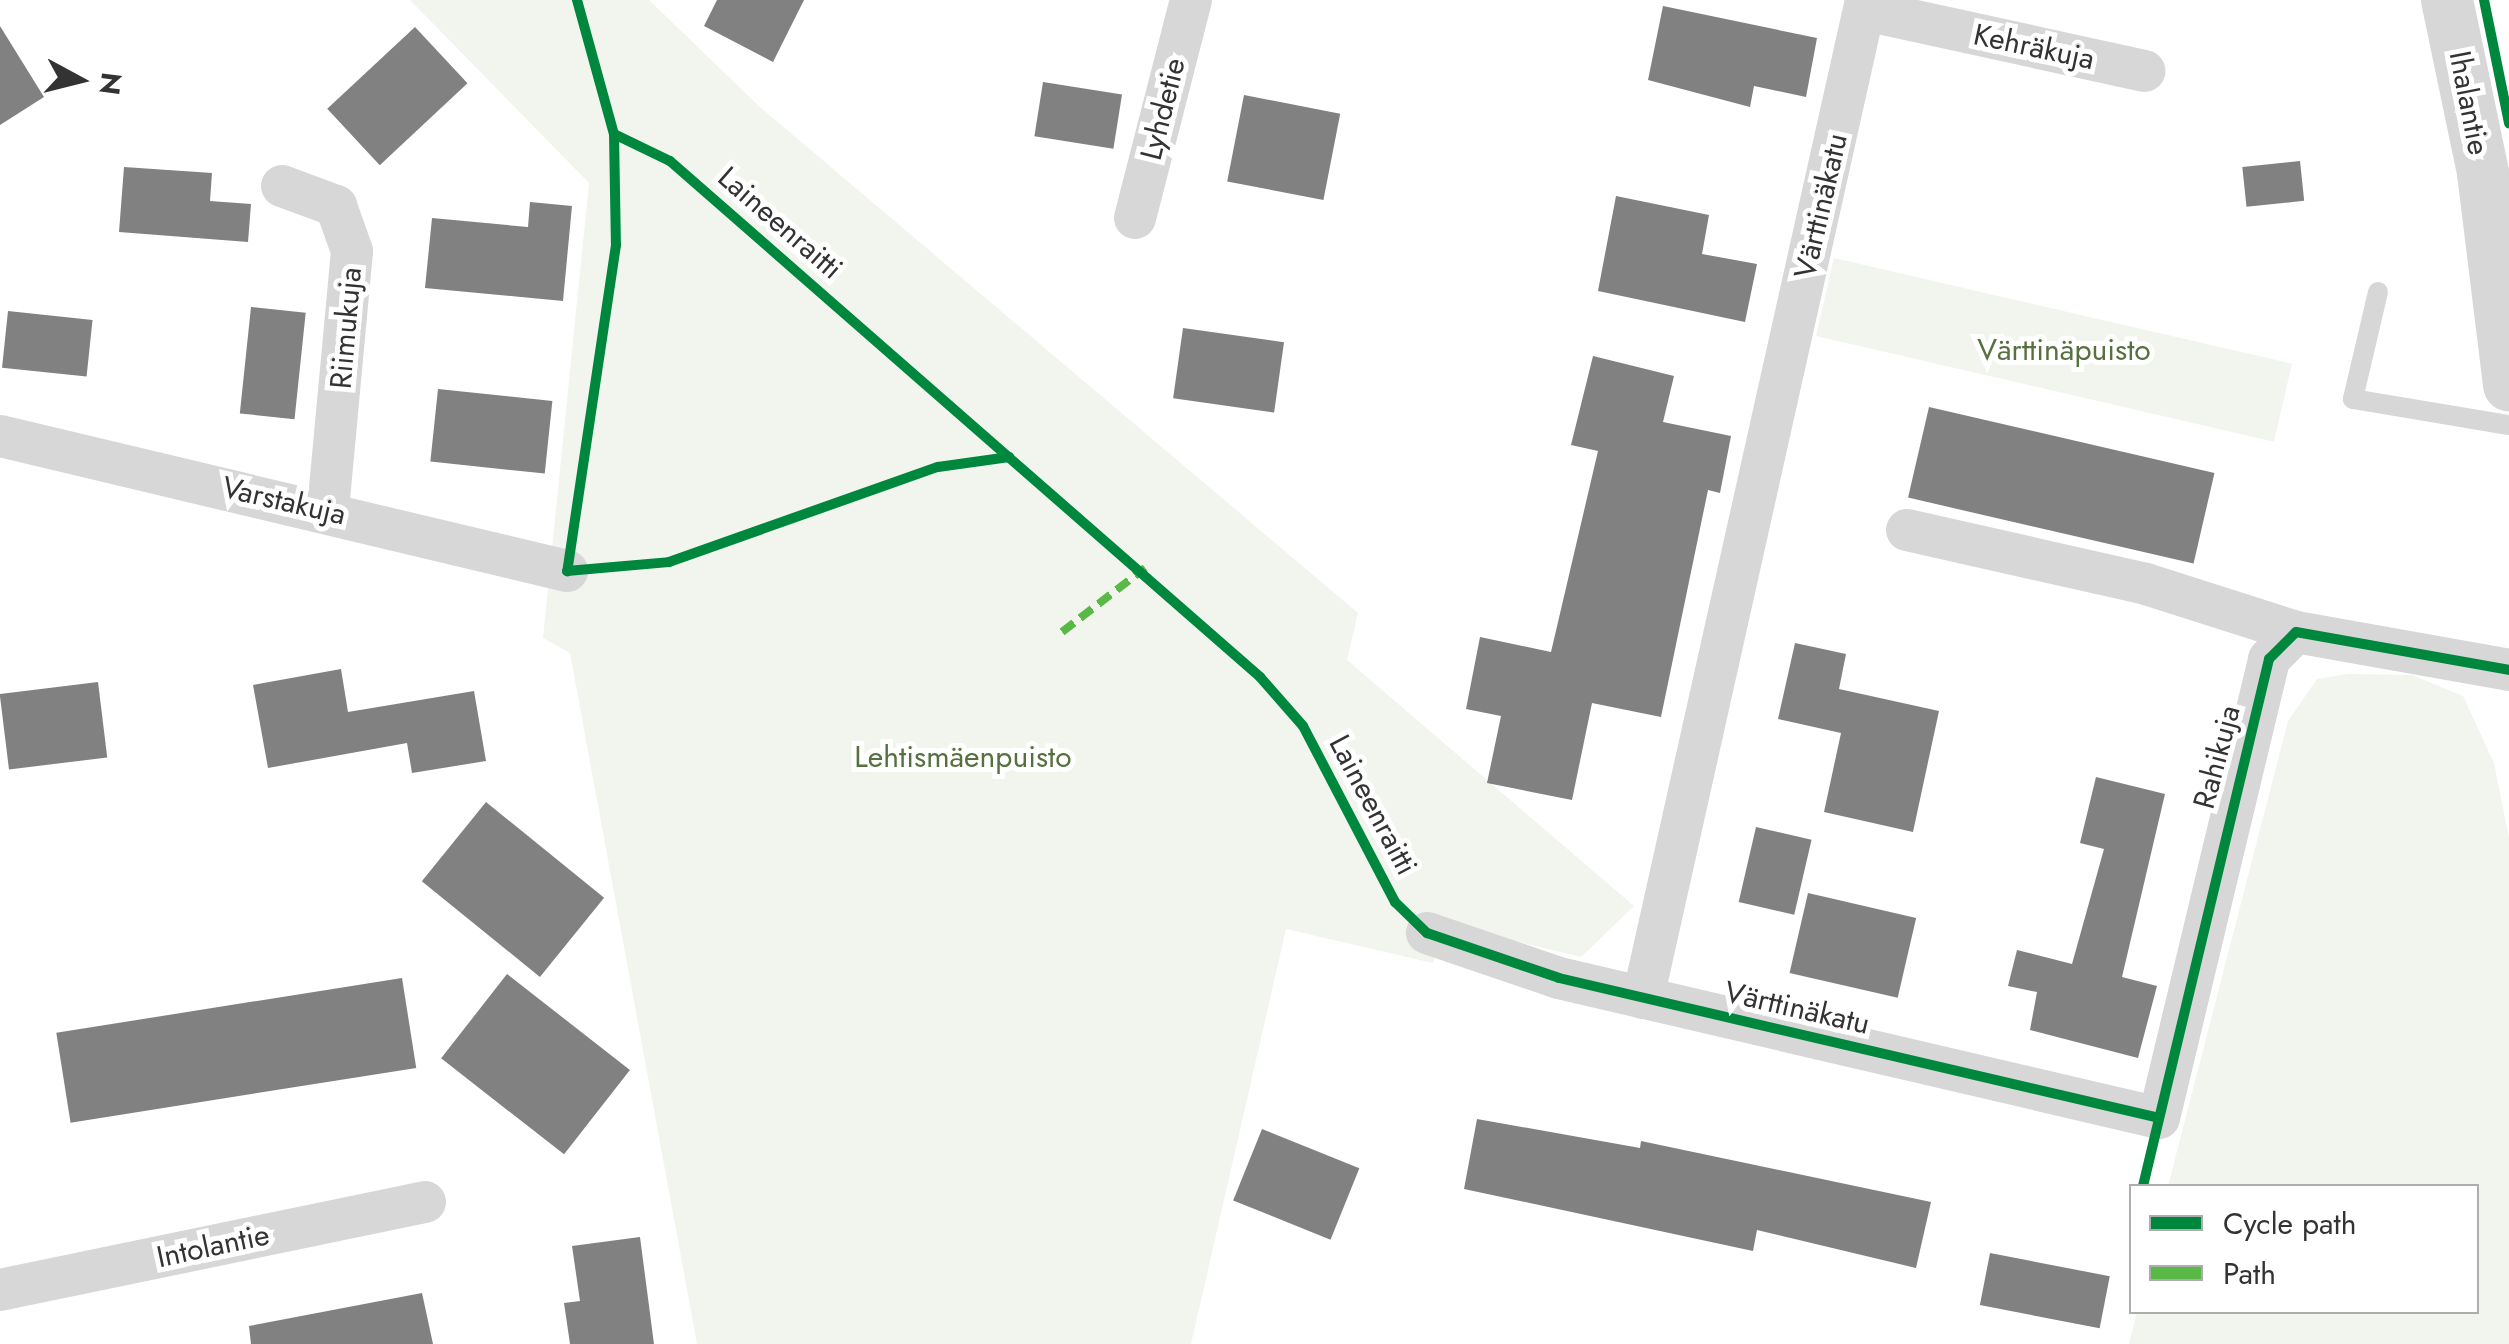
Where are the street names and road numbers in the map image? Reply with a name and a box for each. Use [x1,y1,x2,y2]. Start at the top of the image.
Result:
street label: Kehräkuja [1970,17,2098,77]
street label: Ihalantie [2441,48,2497,158]
street label: Lyhdetie [1133,54,1193,164]
street label: Värttinäkatu [1787,130,1855,282]
street label: Laineenraitti [711,159,849,287]
street label: Riimukuja [323,266,369,390]
street label: Varstakuja [219,469,349,533]
street label: Rahikuja [2186,701,2248,813]
street label: Laineenraitti [1321,729,1425,881]
street label: Värttinäkatu [1721,974,1873,1042]
street label: Intolantie [153,1217,273,1275]

